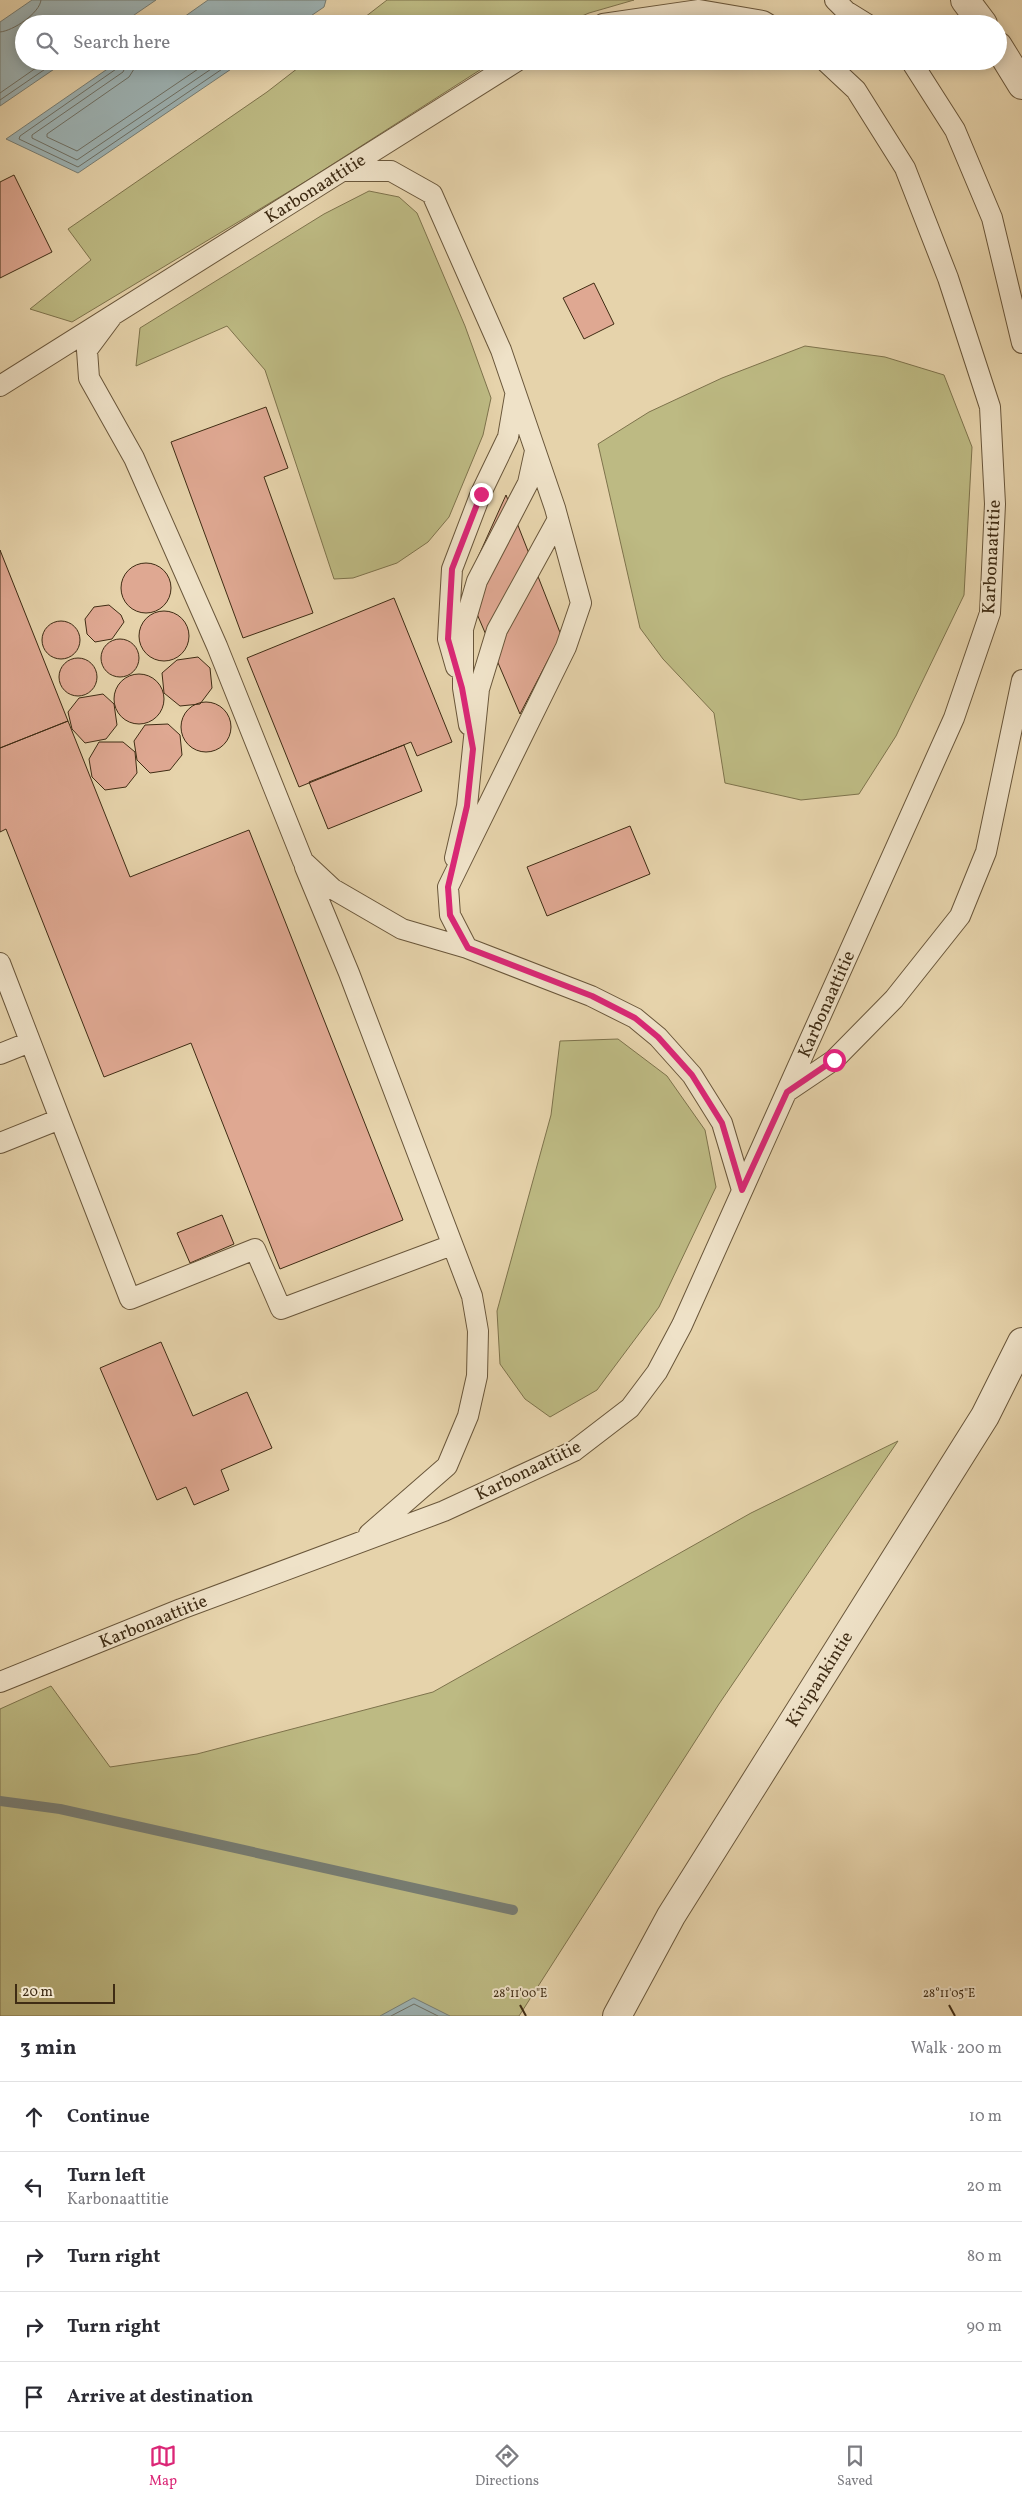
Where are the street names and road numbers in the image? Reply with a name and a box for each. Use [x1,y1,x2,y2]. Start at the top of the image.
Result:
street label: Karbonaattitie [261,148,371,230]
street label: Karbonaattitie [977,499,1008,615]
street label: Karbonaattitie [793,947,862,1062]
street label: Karbonaattitie [472,1435,586,1508]
street label: Karbonaattitie [96,1589,211,1655]
street label: Kivipankintie [781,1627,860,1733]

